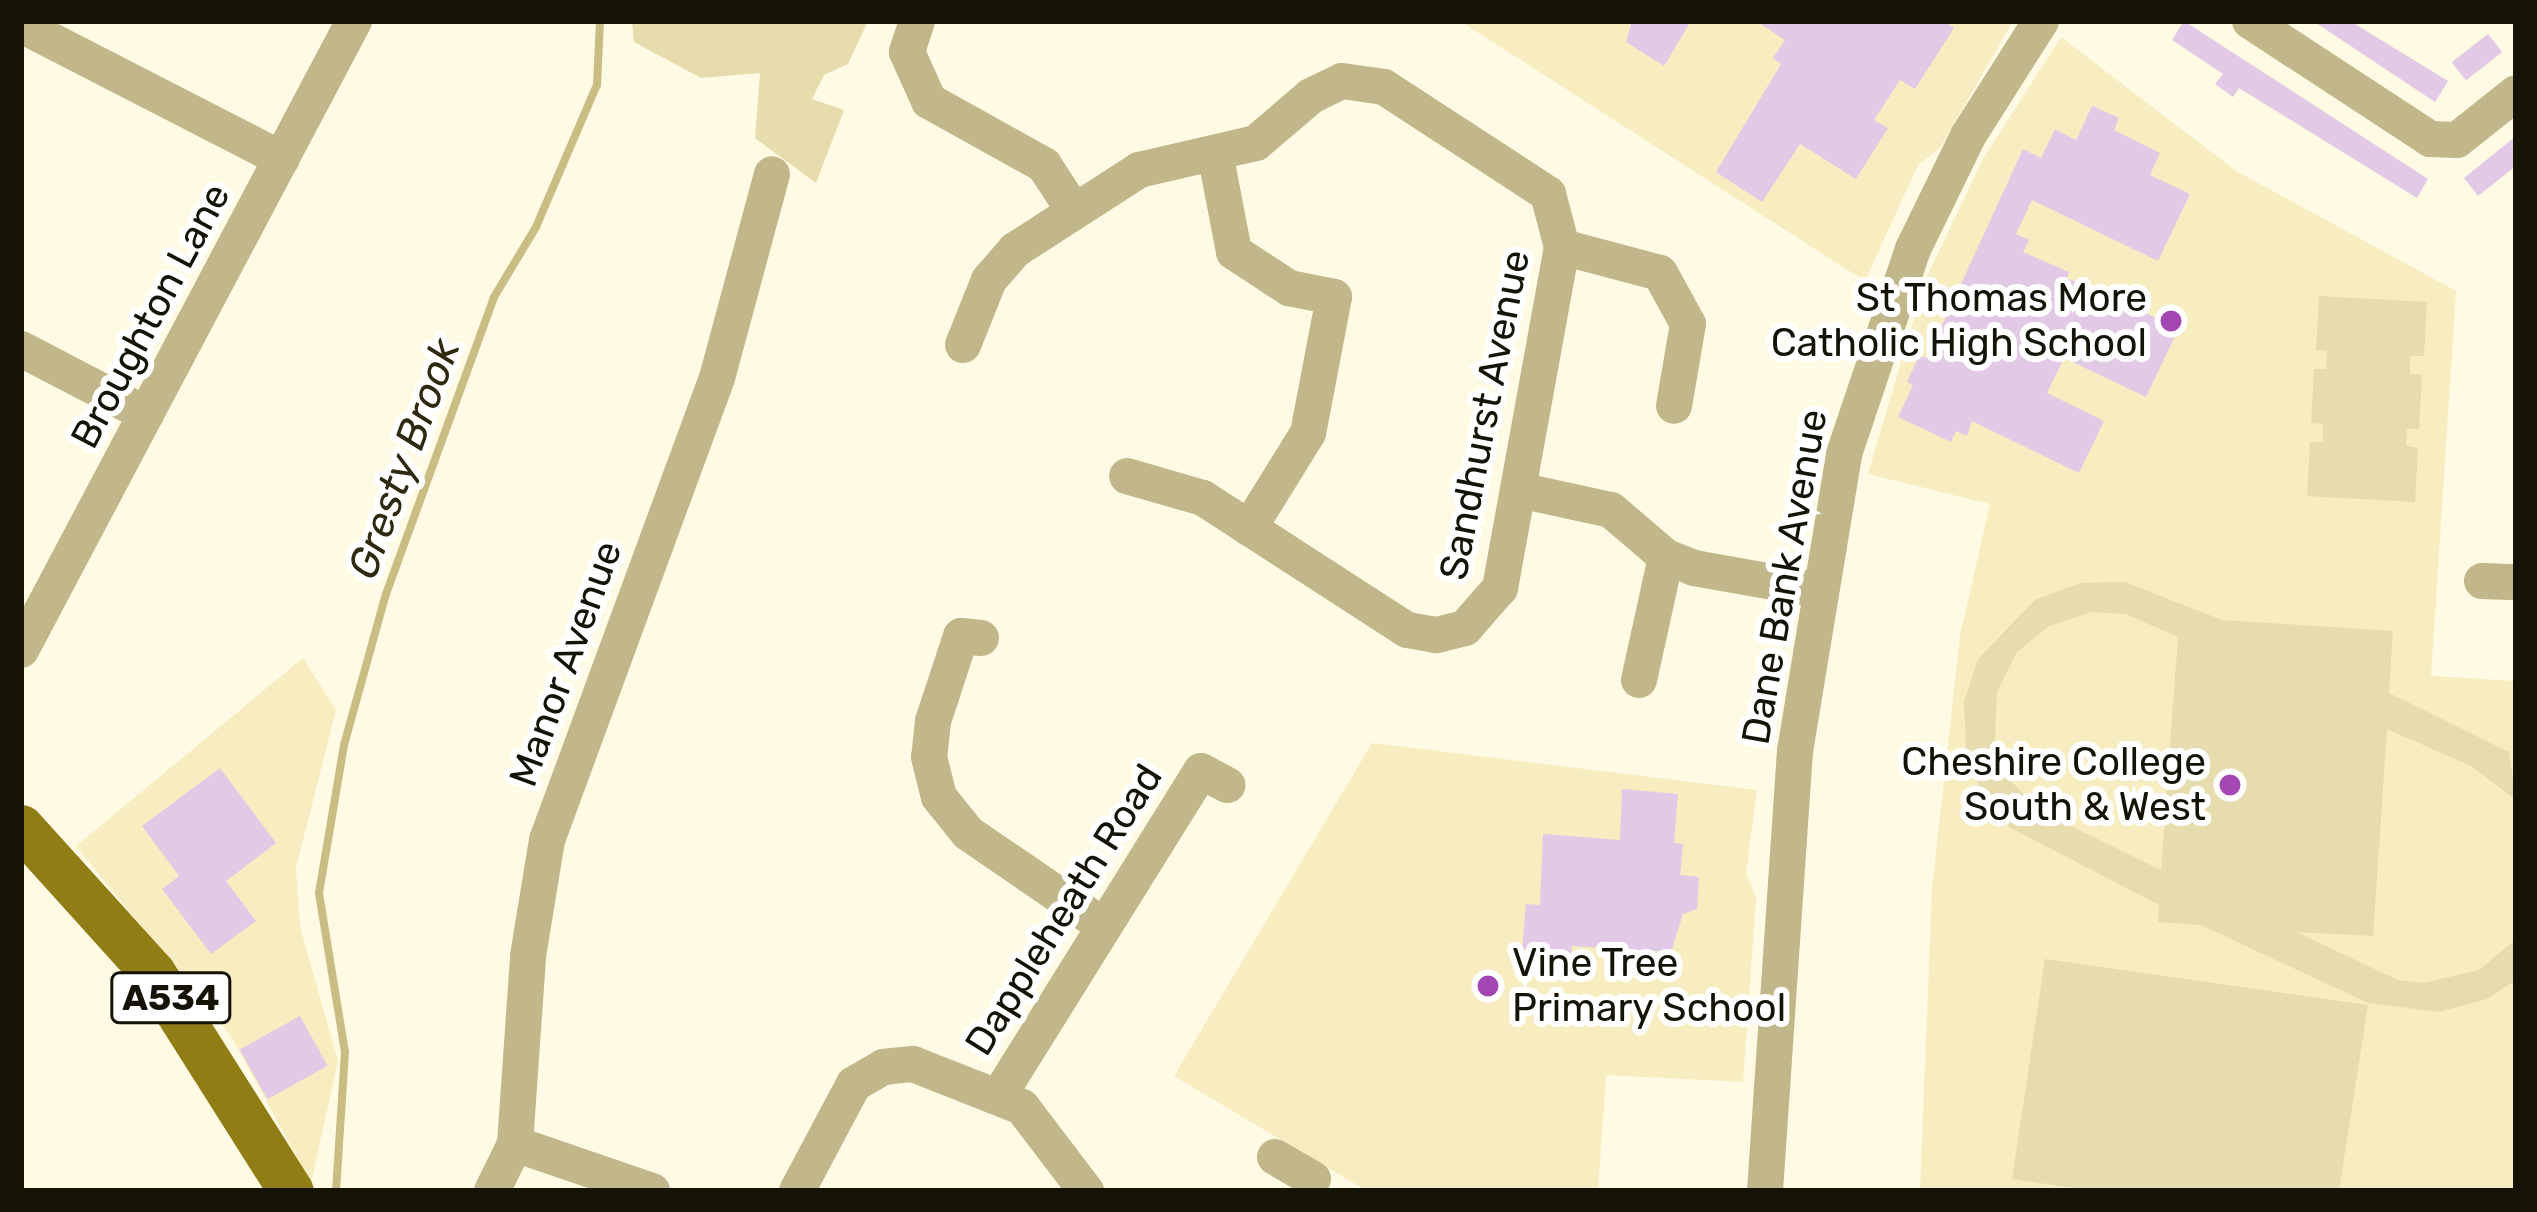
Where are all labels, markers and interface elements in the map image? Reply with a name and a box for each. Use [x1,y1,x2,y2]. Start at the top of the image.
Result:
street label: Broughton Lane [62,176,240,456]
street label: Sandhurst Avenue [1430,246,1540,584]
place label: St Thomas More Catholic High School [1771,276,2147,367]
marker: St Thomas More Catholic High School [2158,308,2184,334]
water label: Gresty Brook [337,332,471,586]
street label: Dane Bank Avenue [1732,405,1838,749]
street label: Manor Avenue [500,534,632,794]
place label: Cheshire College South & West [1901,740,2206,831]
street label: Dappleheath Road [956,756,1172,1064]
marker: Cheshire College South & West [2217,772,2243,798]
place label: Vine Tree Primary School [1512,941,1787,1032]
road number: A534 [108,968,234,1028]
marker: Vine Tree Primary School [1475,973,1501,999]

